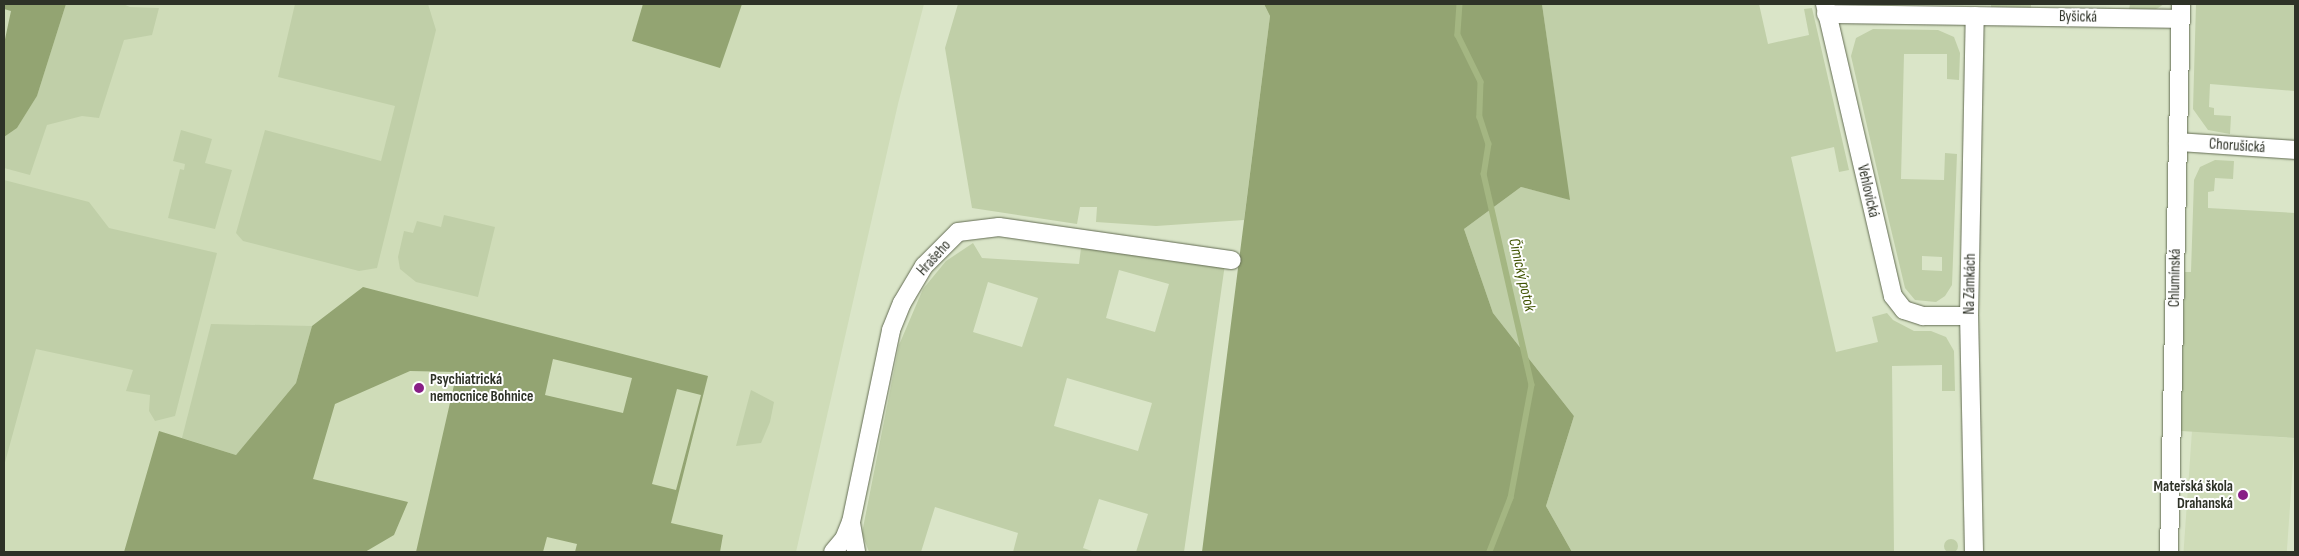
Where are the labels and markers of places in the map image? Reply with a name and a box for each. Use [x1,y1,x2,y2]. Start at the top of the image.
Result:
place label: Psychiatrická nemocnice Bohnice [430,370,533,405]
marker: Psychiatrická nemocnice Bohnice [412,381,426,395]
place label: Mateřská škola Drahanská [2154,477,2233,512]
marker: Mateřská škola Drahanská [2237,489,2249,501]

